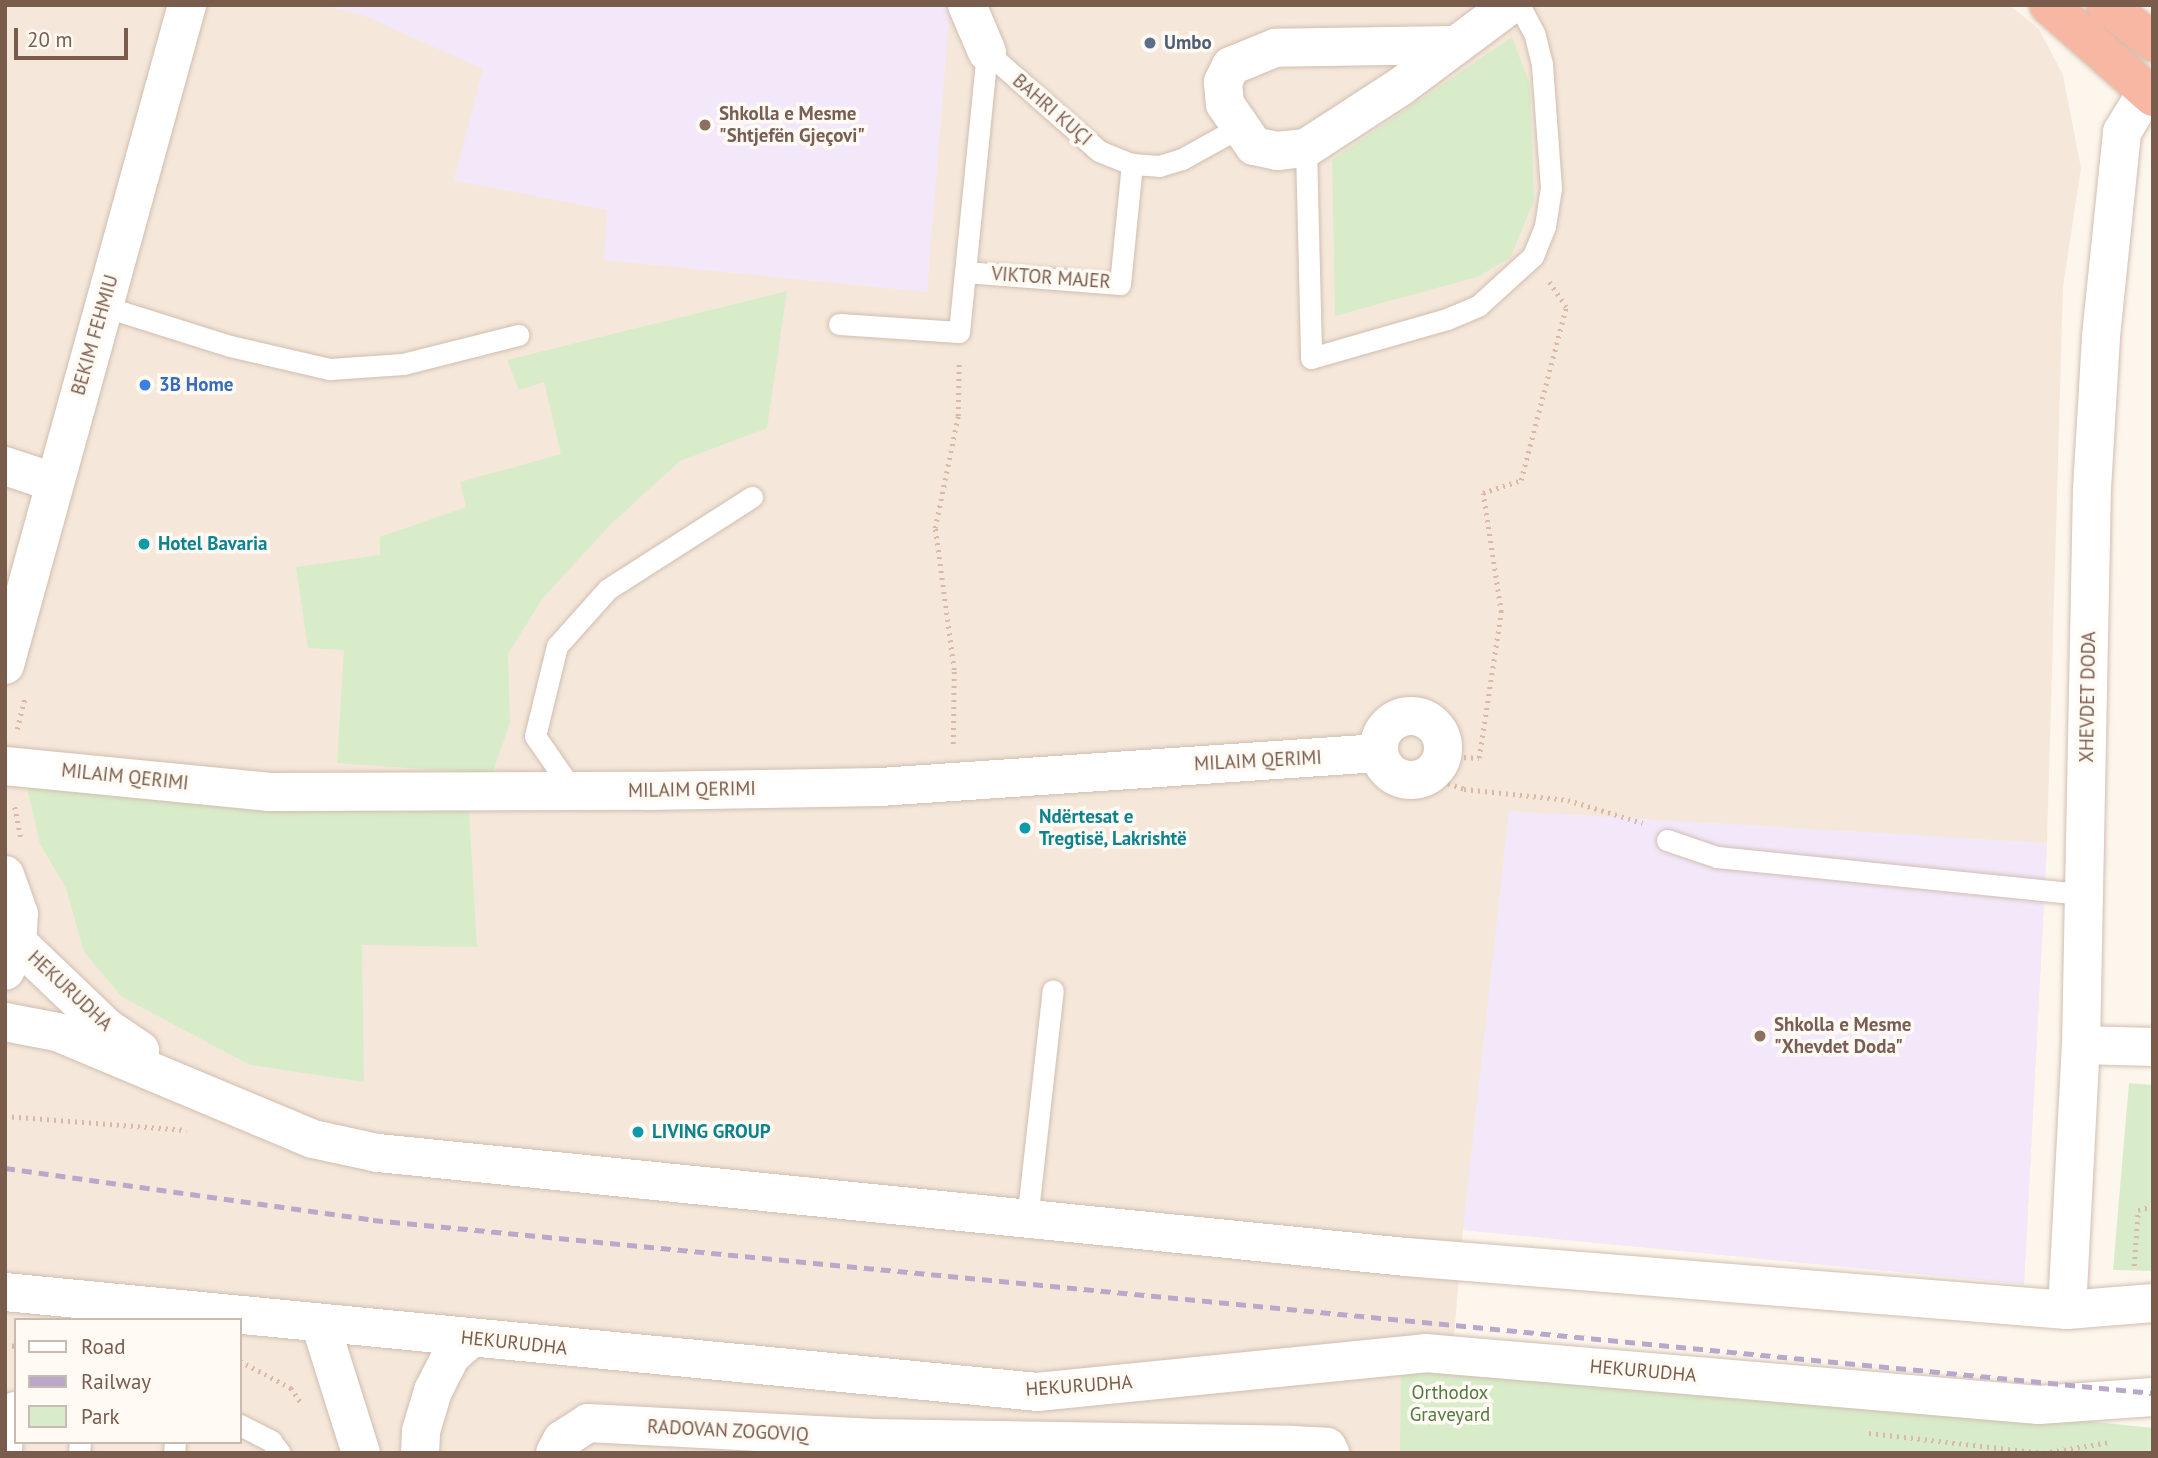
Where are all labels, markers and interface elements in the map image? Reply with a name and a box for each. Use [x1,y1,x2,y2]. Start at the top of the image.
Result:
scale bar [18,14,131,58]
text: 20 m [27,26,73,53]
place label: Umbo [1164,32,1212,54]
marker: Umbo [1142,35,1158,51]
street label: BAHRI KUÇI [1008,69,1096,151]
place label: Shkolla e Mesme "Shtjefën Gjeçovi" [719,103,865,147]
marker: Shkolla e Mesme "Shtjefën Gjeçovi" [697,117,713,133]
street label: VIKTOR MAJER [991,262,1111,294]
street label: BEKIM FEHMIU [67,272,123,398]
place label: 3B Home [159,374,233,396]
marker: 3B Home [137,377,153,393]
place label: Hotel Bavaria [158,533,267,555]
marker: Hotel Bavaria [136,536,152,552]
street label: XHEVDET DODA [2075,631,2101,763]
street label: MILAIM QERIMI [1194,746,1322,776]
street label: MILAIM QERIMI [60,759,190,795]
street label: MILAIM QERIMI [628,777,756,803]
place label: Ndërtesat e Tregtisë, Lakrishtë [1039,806,1188,850]
marker: Ndërtesat e Tregtisë, Lakrishtë [1017,820,1033,836]
street label: HEKURUDHA [23,946,117,1036]
place label: Shkolla e Mesme "Xhevdet Doda" [1774,1014,1911,1058]
marker: Shkolla e Mesme "Xhevdet Doda" [1752,1028,1768,1044]
place label: LIVING GROUP [652,1121,771,1143]
marker: LIVING GROUP [630,1124,646,1140]
legend [14,1318,242,1444]
street label: HEKURUDHA [460,1326,568,1360]
text: Road [81,1333,125,1360]
street label: HEKURUDHA [1589,1355,1697,1387]
text: Railway [81,1368,151,1395]
street label: HEKURUDHA [1025,1371,1133,1401]
park label: Orthodox Graveyard [1410,1382,1490,1426]
text: Park [81,1403,120,1430]
street label: RADOVAN ZOGOVIQ [646,1415,810,1447]

